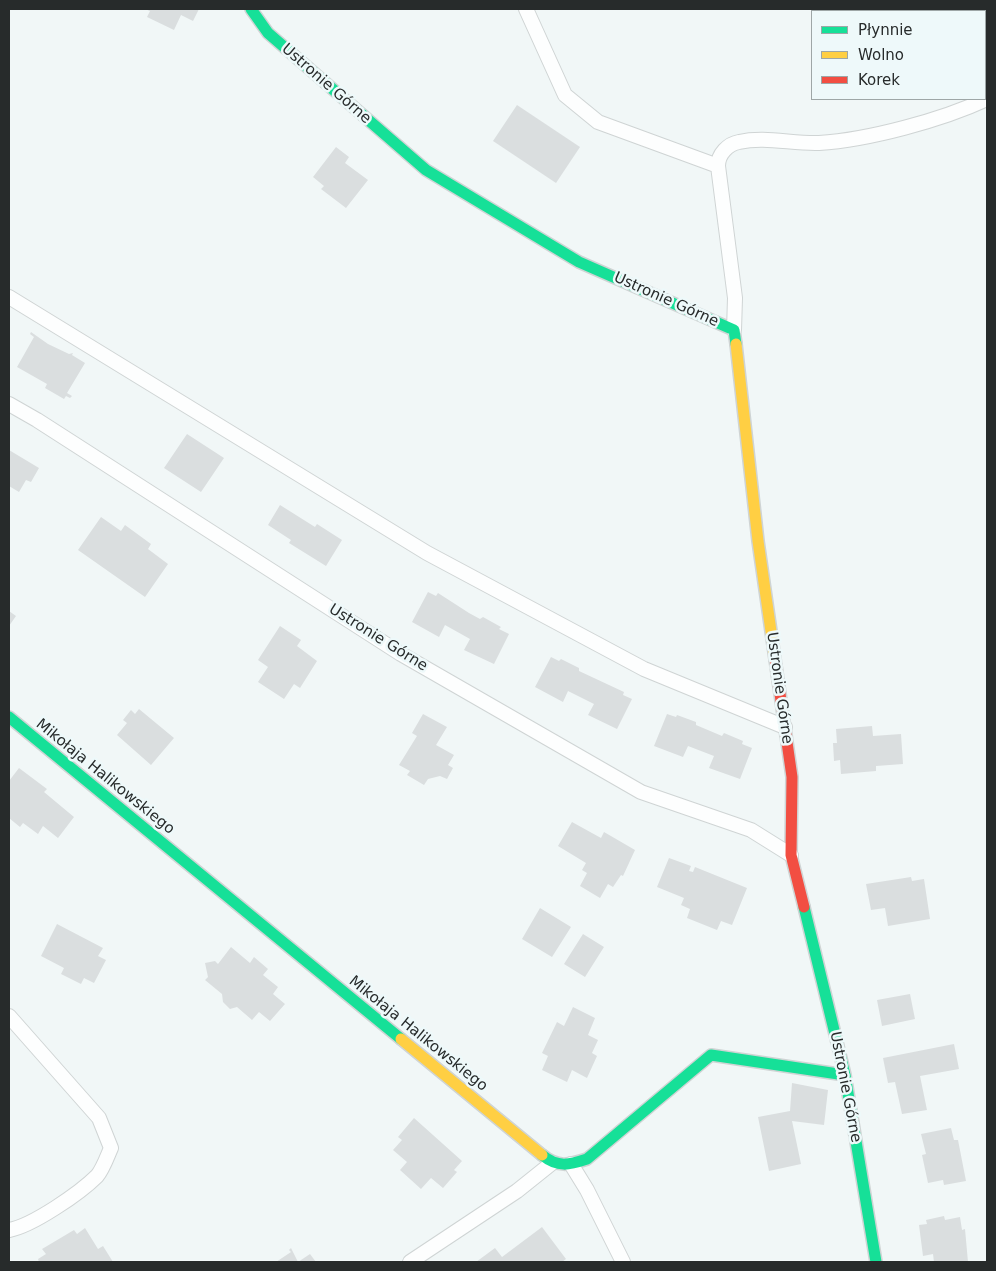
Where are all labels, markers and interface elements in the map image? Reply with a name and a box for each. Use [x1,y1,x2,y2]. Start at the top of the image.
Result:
legend [811,10,986,100]
text: Płynnie [858,21,913,39]
street label: Ustronie Górne [278,40,374,128]
text: Wolno [858,46,904,64]
text: Korek [858,71,900,89]
street label: Ustronie Górne [611,269,721,331]
street label: Ustronie Górne [325,600,431,676]
street label: Ustronie Górne [762,631,796,745]
street label: Mikołaja Halikowskiego [32,716,178,838]
street label: Mikołaja Halikowskiego [345,973,491,1095]
street label: Ustronie Górne [825,1030,865,1144]

